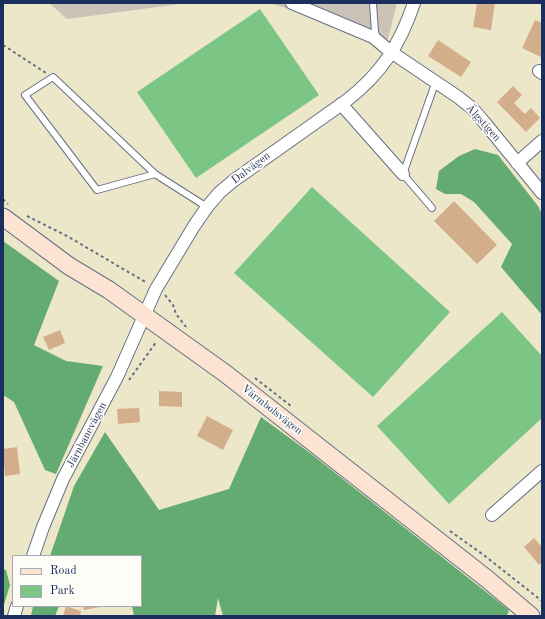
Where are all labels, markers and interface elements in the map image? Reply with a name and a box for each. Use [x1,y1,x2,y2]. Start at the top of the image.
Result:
street label: Älgstigen [463,102,503,144]
street label: Dalvägen [229,149,273,187]
street label: Värmbolsvägen [239,382,305,438]
street label: Järnbanevägen [64,400,110,470]
legend [12,555,142,607]
text: Road [50,565,77,577]
text: Park [50,585,75,597]

